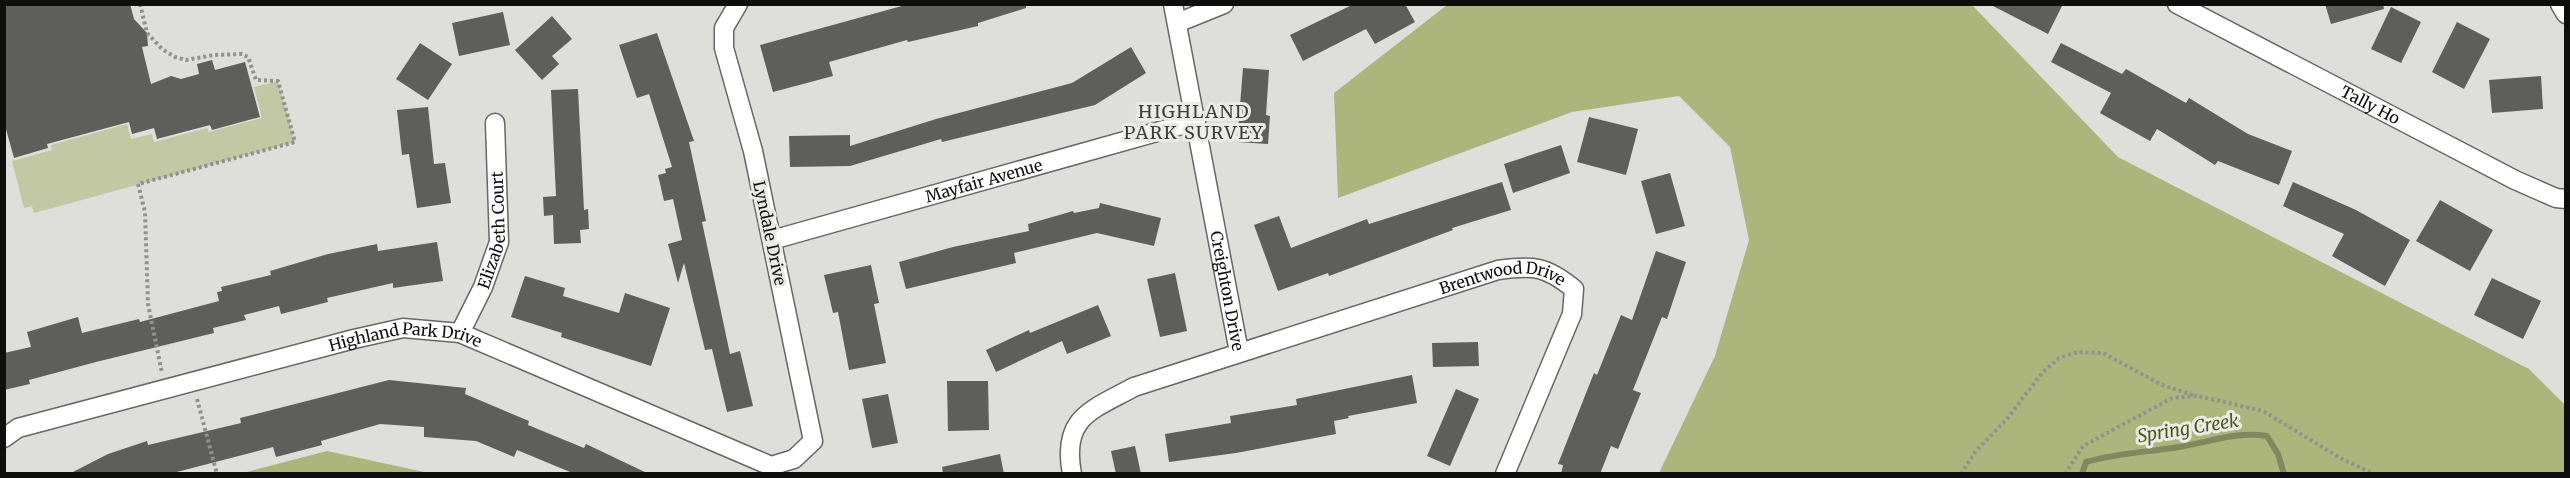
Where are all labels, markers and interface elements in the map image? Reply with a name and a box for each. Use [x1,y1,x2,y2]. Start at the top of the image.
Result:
street label: Tally Ho [2337,81,2403,128]
district label: HIGHLAND PARK SURVEY [1124,100,1264,144]
street label: Mayfair Avenue [923,155,1045,206]
street label: Elizabeth Court [473,170,509,292]
street label: Lyndale Drive [749,179,791,287]
street label: Creighton Drive [1206,229,1249,352]
street label: Brentwood Drive [1437,257,1570,298]
street label: Highland Park Drive [326,318,485,355]
water label: Spring Creek [2136,409,2241,447]

